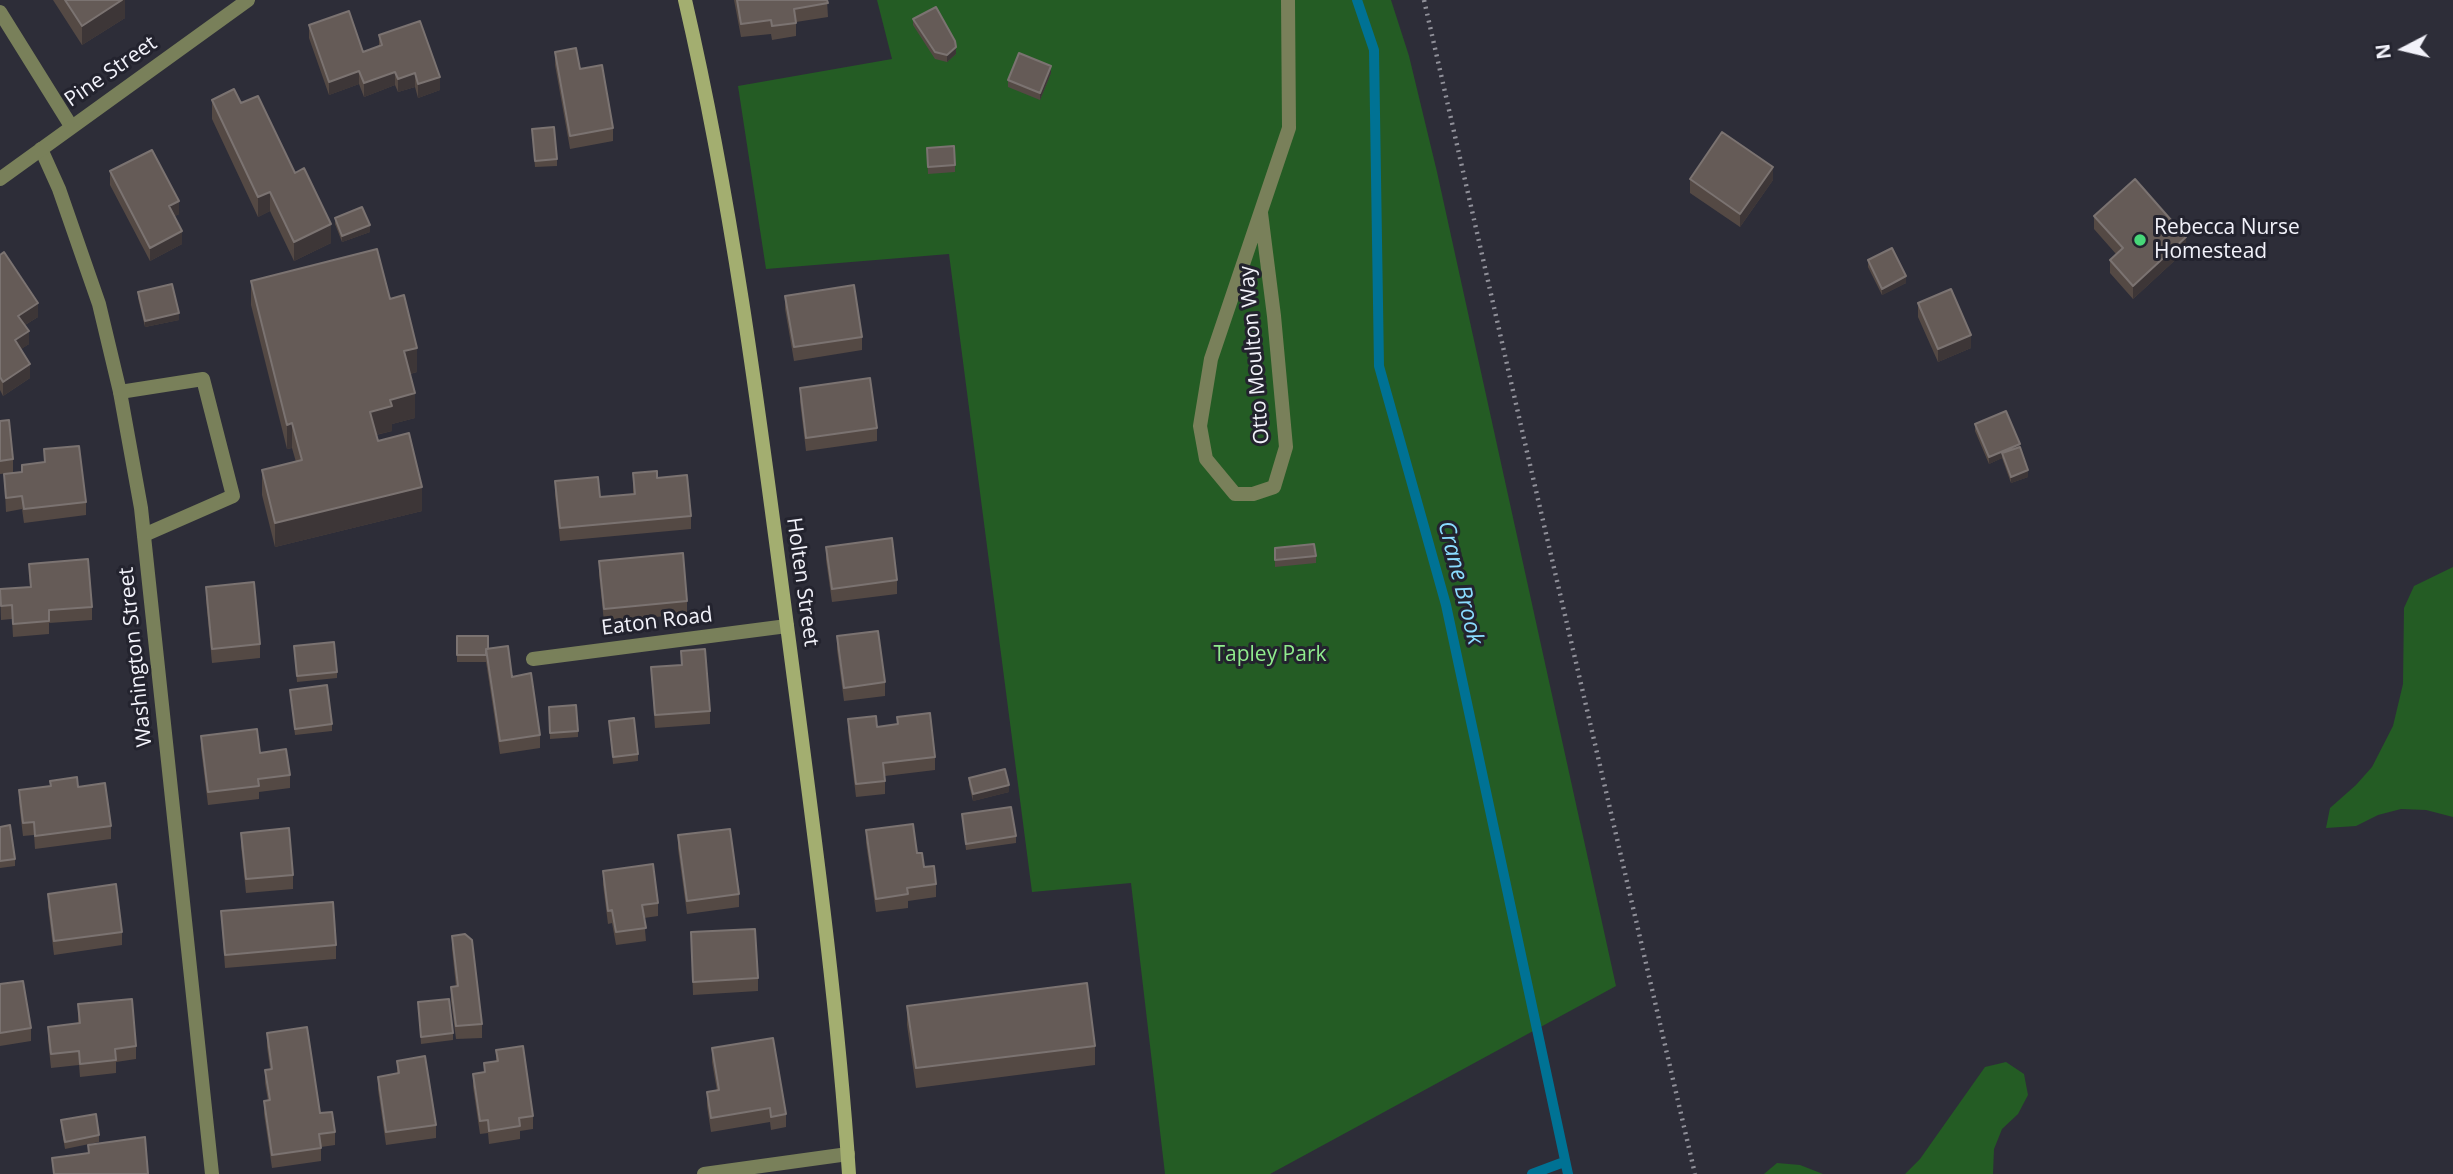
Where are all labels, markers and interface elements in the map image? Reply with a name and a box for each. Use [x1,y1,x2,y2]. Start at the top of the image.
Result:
north arrow [2369,14,2439,84]
street label: Pine Street [60,31,162,113]
text: N [2369,42,2397,61]
place label: Rebecca Nurse Homestead [2154,215,2300,265]
marker: Rebecca Nurse Homestead [2132,232,2148,248]
street label: Otto Moulton Way [1235,265,1275,445]
street label: Holten Street [780,516,824,648]
water label: Crane Brook [1431,518,1489,648]
street label: Washington Street [114,566,158,748]
street label: Eaton Road [600,603,714,641]
park label: Tapley Park [1213,642,1327,668]

